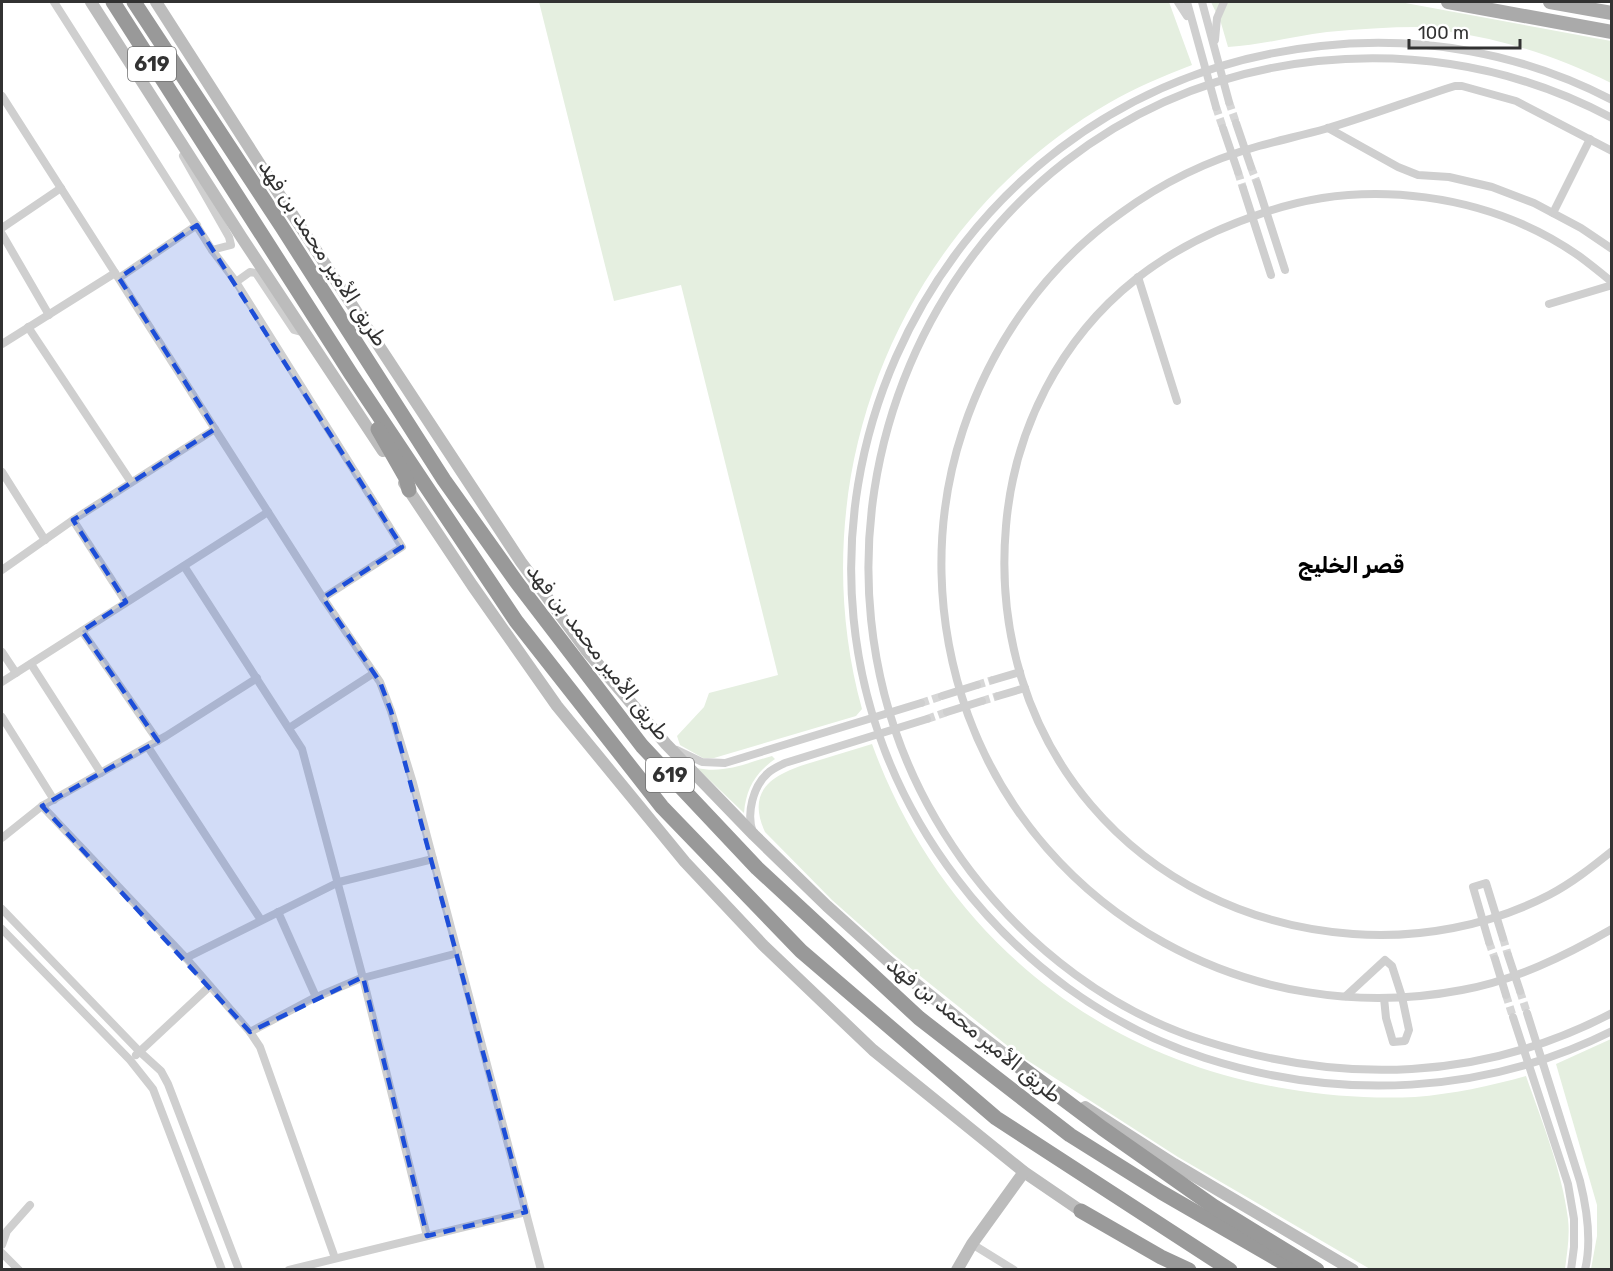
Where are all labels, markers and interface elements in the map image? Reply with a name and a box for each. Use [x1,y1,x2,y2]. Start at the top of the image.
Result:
scale bar [1409,12,1520,50]
text: 100 m [1418,22,1469,44]
road number: 619 [128,47,176,81]
street label: طريق الأمير محمد بن فهد [254,155,393,351]
district label: قصر الخليج [1298,552,1404,581]
street label: طريق الأمير محمد بن فهد [521,558,675,745]
road number: 619 [646,758,694,792]
street label: طريق الأمير محمد بن فهد [882,951,1067,1108]

